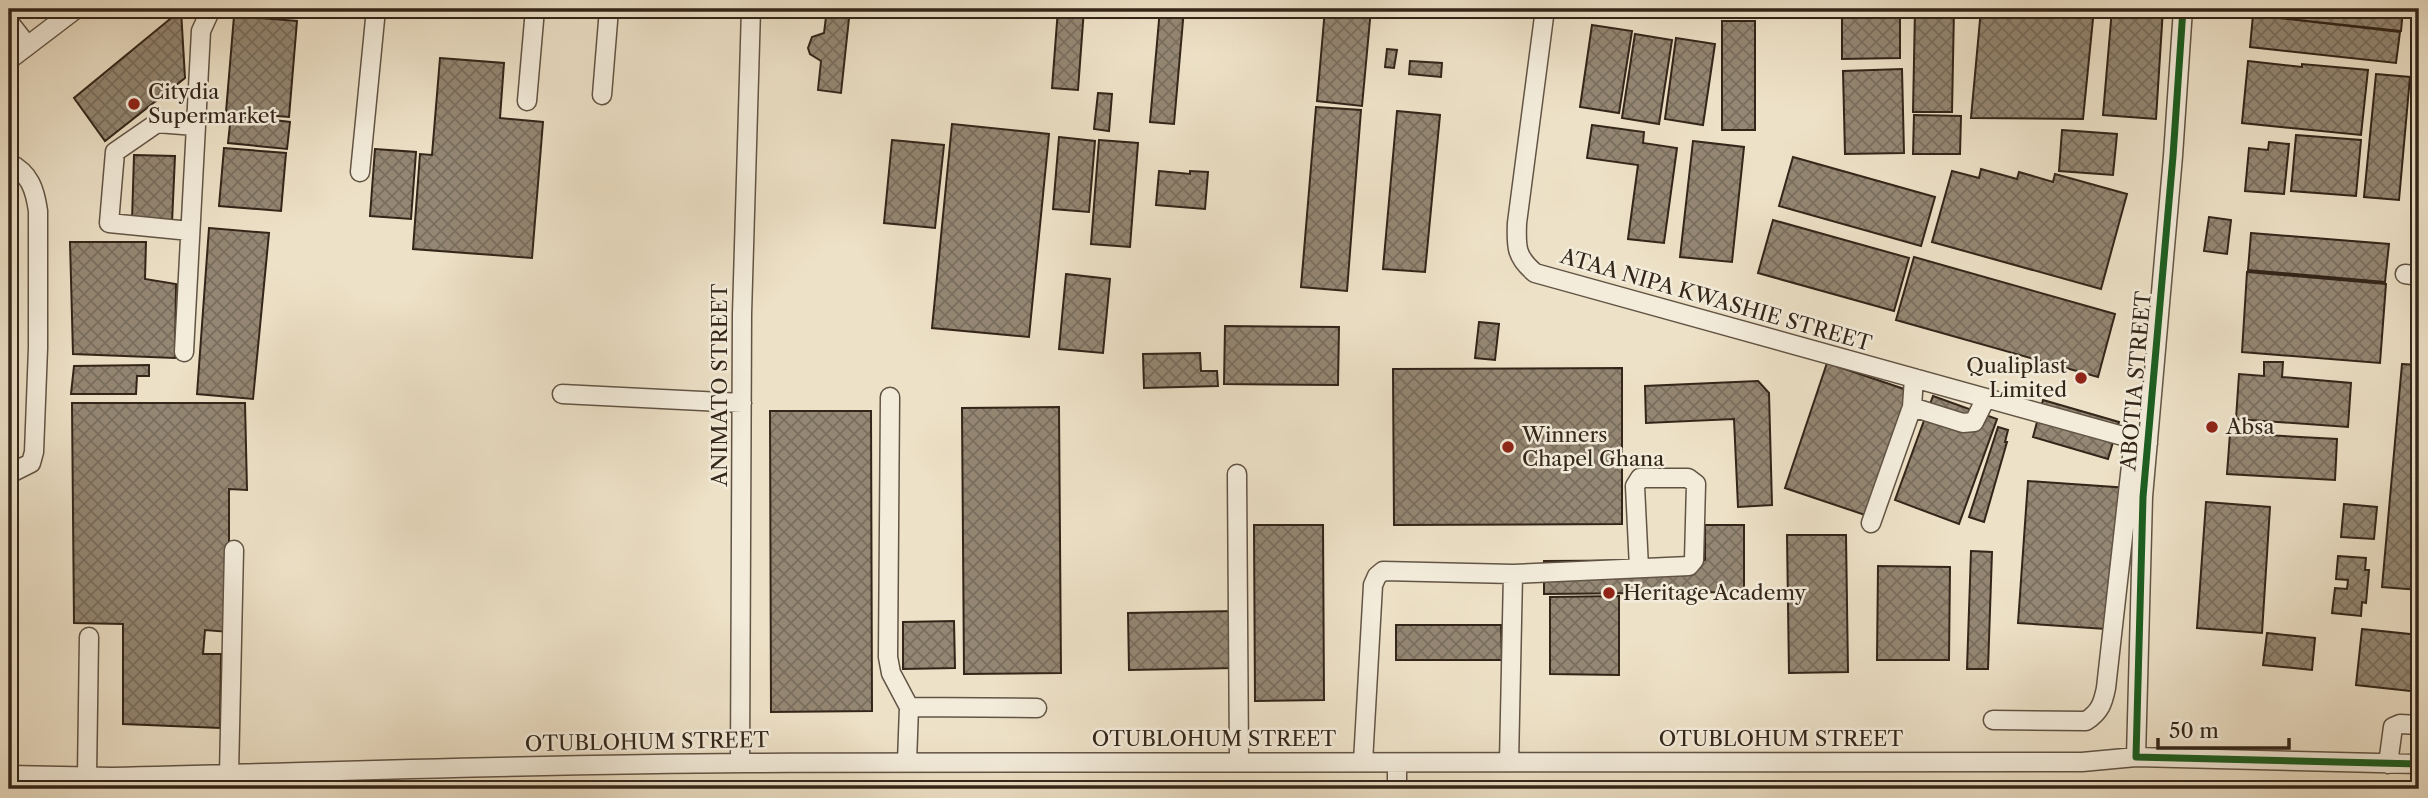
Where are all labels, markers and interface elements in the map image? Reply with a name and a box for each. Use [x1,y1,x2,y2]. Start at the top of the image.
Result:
place label: Citydia Supermarket [148,79,278,128]
marker: Citydia Supermarket [126,96,142,112]
street label: ATAA NIPA KWASHIE STREET [1557,243,1875,356]
street label: ANIMATO STREET [707,283,732,488]
street label: ABOTIA STREET [2115,290,2156,473]
place label: Qualiplast Limited [1966,353,2068,402]
marker: Qualiplast Limited [2073,370,2089,386]
place label: Absa [2225,414,2275,439]
marker: Absa [2204,419,2220,435]
place label: Winners Chapel Ghana [1521,422,1665,471]
marker: Winners Chapel Ghana [1500,439,1516,455]
place label: Heritage Academy [1623,580,1806,605]
marker: Heritage Academy [1601,585,1617,601]
scale bar [2158,707,2290,751]
text: 50 m [2169,718,2219,743]
street label: OTUBLOHUM STREET [1092,726,1336,751]
street label: OTUBLOHUM STREET [1659,726,1903,751]
street label: OTUBLOHUM STREET [525,727,770,756]

